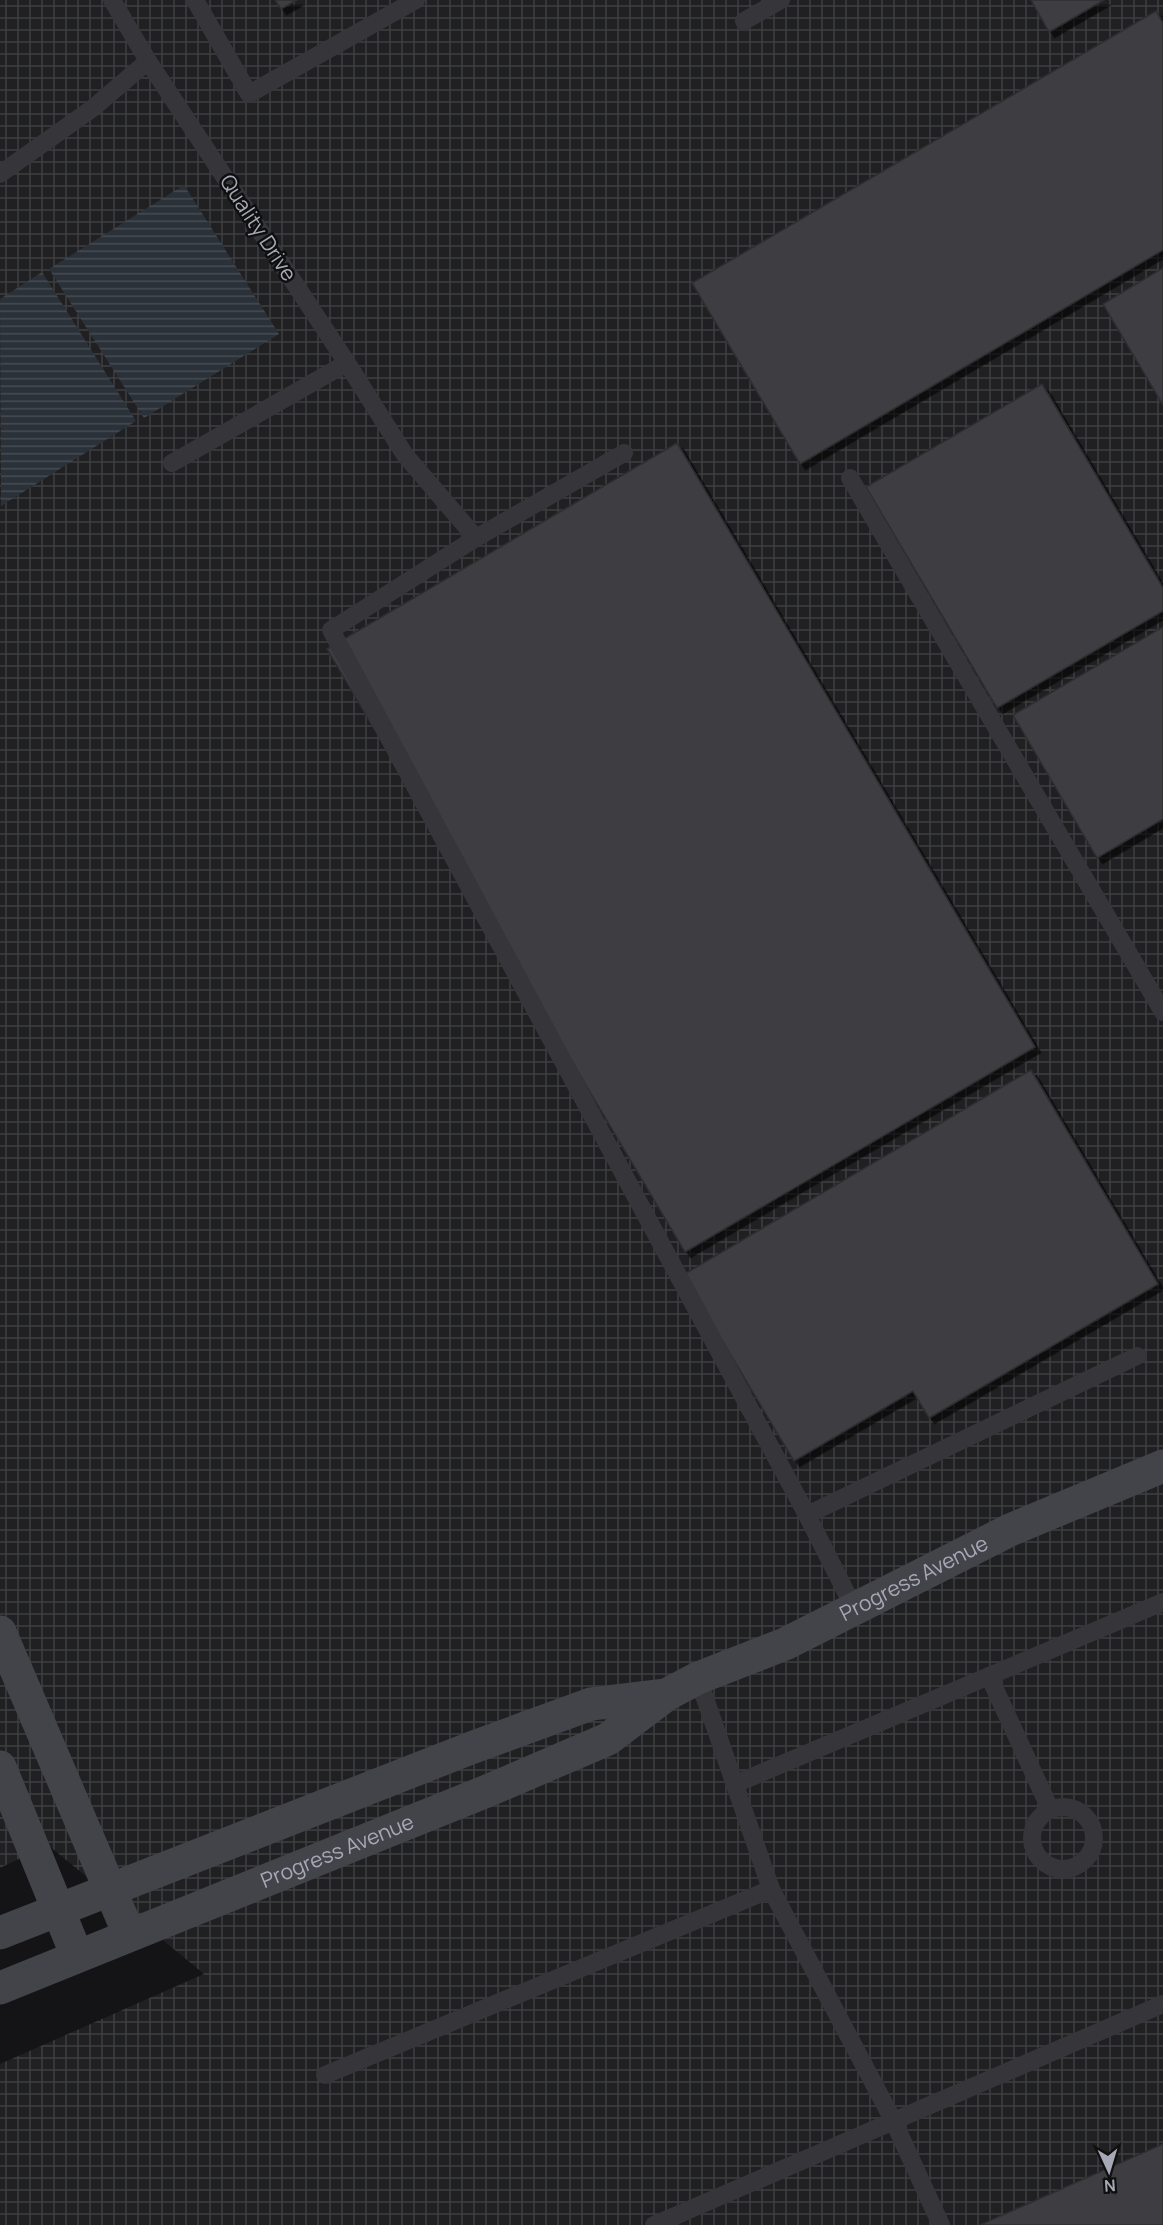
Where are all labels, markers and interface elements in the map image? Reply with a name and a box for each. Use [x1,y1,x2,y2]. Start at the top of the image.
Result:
street label: Quality Drive [214,169,304,286]
street label: Progress Avenue [835,1529,992,1627]
street label: Progress Avenue [256,1807,418,1894]
north arrow [1079,2141,1139,2201]
text: N [1104,2175,1117,2197]

